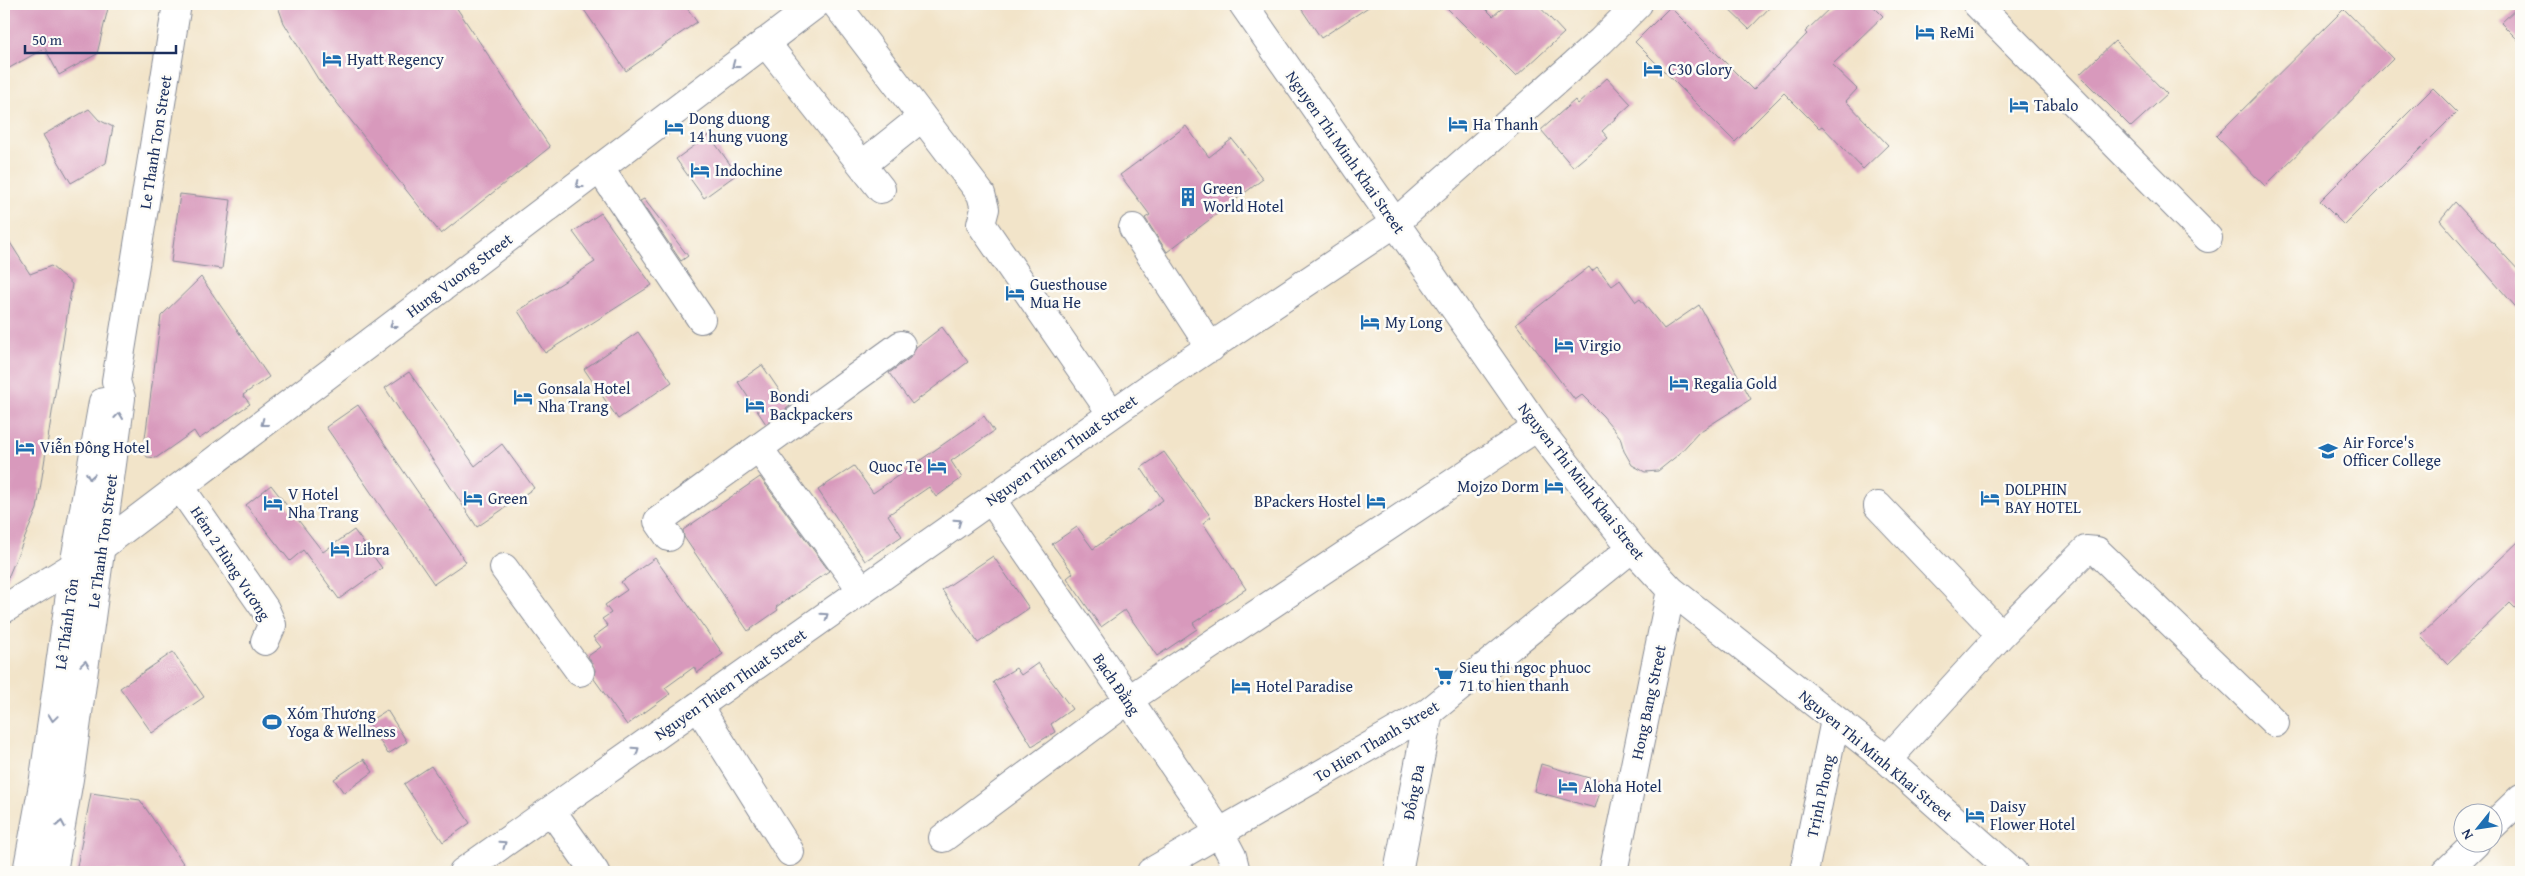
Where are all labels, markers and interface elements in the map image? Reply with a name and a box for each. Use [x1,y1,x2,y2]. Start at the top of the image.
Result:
place label: ReMi [1940,20,1975,44]
hotel icon: ReMi [1914,21,1936,43]
scale bar [25,22,176,54]
text: 50 m [32,29,63,50]
place label: Hyatt Regency [347,47,444,71]
hotel icon: Hyatt Regency [321,48,343,70]
place label: C30 Glory [1668,57,1732,81]
hotel icon: C30 Glory [1642,58,1664,80]
one-way arrow [732,59,741,67]
street label: Nguyen Thi Minh Khai Street [1280,66,1412,239]
street label: Le Thanh Ton Street [133,73,177,211]
place label: Tabalo [2034,93,2078,117]
hotel icon: Tabalo [2008,94,2030,116]
place label: Dong duong 14 hung vuong [689,106,788,148]
place label: Ha Thanh [1473,112,1538,136]
hotel icon: Ha Thanh [1447,113,1469,135]
hotel icon: Dong duong 14 hung vuong [663,116,685,138]
place label: Indochine [715,158,782,182]
hotel icon: Indochine [689,159,711,181]
place label: Green World Hotel [1203,176,1284,218]
one-way arrow [575,179,585,188]
building icon: Green World Hotel [1177,186,1199,208]
street label: Hung Vuong Street [401,227,518,323]
place label: Guesthouse Mua He [1030,272,1107,314]
hotel icon: Guesthouse Mua He [1004,282,1026,304]
place label: My Long [1385,310,1443,334]
hotel icon: My Long [1359,311,1381,333]
one-way arrow [390,320,399,328]
place label: Virgio [1579,333,1621,357]
hotel icon: Virgio [1553,334,1575,356]
place label: Regalia Gold [1694,371,1777,395]
hotel icon: Regalia Gold [1668,372,1690,394]
place label: Gonsala Hotel Nha Trang [538,376,631,418]
place label: Bondi Backpackers [770,384,853,426]
hotel icon: Gonsala Hotel Nha Trang [512,386,534,408]
street label: Nguyen Thien Thuat Street [980,388,1142,512]
hotel icon: Bondi Backpackers [744,394,766,416]
street label: Nguyen Thi Minh Khai Street [1513,397,1651,565]
one-way arrow [113,411,124,419]
one-way arrow [261,418,270,426]
place label: Air Force's Officer College [2343,430,2441,472]
place label: Viễn Đông Hotel [40,435,150,459]
hotel icon: Viễn Đông Hotel [14,436,36,458]
school or university icon: Air Force's Officer College [2317,440,2339,462]
place label: Quoc Te [869,454,922,478]
hotel icon: Quoc Te [926,455,948,477]
street label: Le Thanh Ton Street [81,472,123,610]
one-way arrow [85,472,95,481]
place label: Mojzo Dorm [1457,474,1539,498]
hotel icon: Mojzo Dorm [1543,475,1565,497]
place label: DOLPHIN BAY HOTEL [2005,477,2081,519]
place label: V Hotel Nha Trang [288,482,358,524]
place label: Green [488,486,528,510]
hotel icon: Green [462,487,484,509]
hotel icon: DOLPHIN BAY HOTEL [1979,487,2001,509]
place label: BPackers Hostel [1254,489,1362,513]
hotel icon: BPackers Hostel [1365,490,1387,512]
hotel icon: V Hotel Nha Trang [262,492,284,514]
street label: Hẻm 2 Hùng Vương [185,501,277,625]
one-way arrow [952,519,962,528]
place label: Libra [355,537,390,561]
hotel icon: Libra [329,538,351,560]
street label: Lê Thánh Tôn [48,577,84,671]
one-way arrow [820,613,829,622]
street label: Nguyen Thien Thuat Street [649,622,811,746]
street label: Hong Bang Street [1624,642,1672,762]
street label: Bạch Đằng [1087,648,1147,720]
place label: Sieu thi ngoc phuoc 71 to hien thanh [1459,655,1591,697]
one-way arrow [80,659,90,668]
supermarket icon: Sieu thi ngoc phuoc 71 to hien thanh [1433,665,1455,687]
place label: Hotel Paradise [1256,674,1353,698]
hotel icon: Hotel Paradise [1230,675,1252,697]
street label: Nguyen Thi Minh Khai Street [1794,683,1958,827]
street label: To Hien Thanh Street [1309,694,1444,788]
place label: Xóm Thương Yoga & Wellness [287,701,396,743]
sports icon: Xóm Thương Yoga & Wellness [261,711,283,733]
one-way arrow [48,714,59,722]
one-way arrow [630,747,640,756]
street label: Trịnh Phong [1800,752,1841,840]
street label: Đống Đa [1396,762,1430,822]
place label: Aloha Hotel [1583,774,1662,798]
hotel icon: Aloha Hotel [1557,775,1579,797]
place label: Daisy Flower Hotel [1990,794,2076,836]
hotel icon: Daisy Flower Hotel [1964,804,1986,826]
north arrow [2452,804,2502,854]
one-way arrow [56,820,66,829]
text: N [2455,825,2478,844]
one-way arrow [497,841,507,850]

